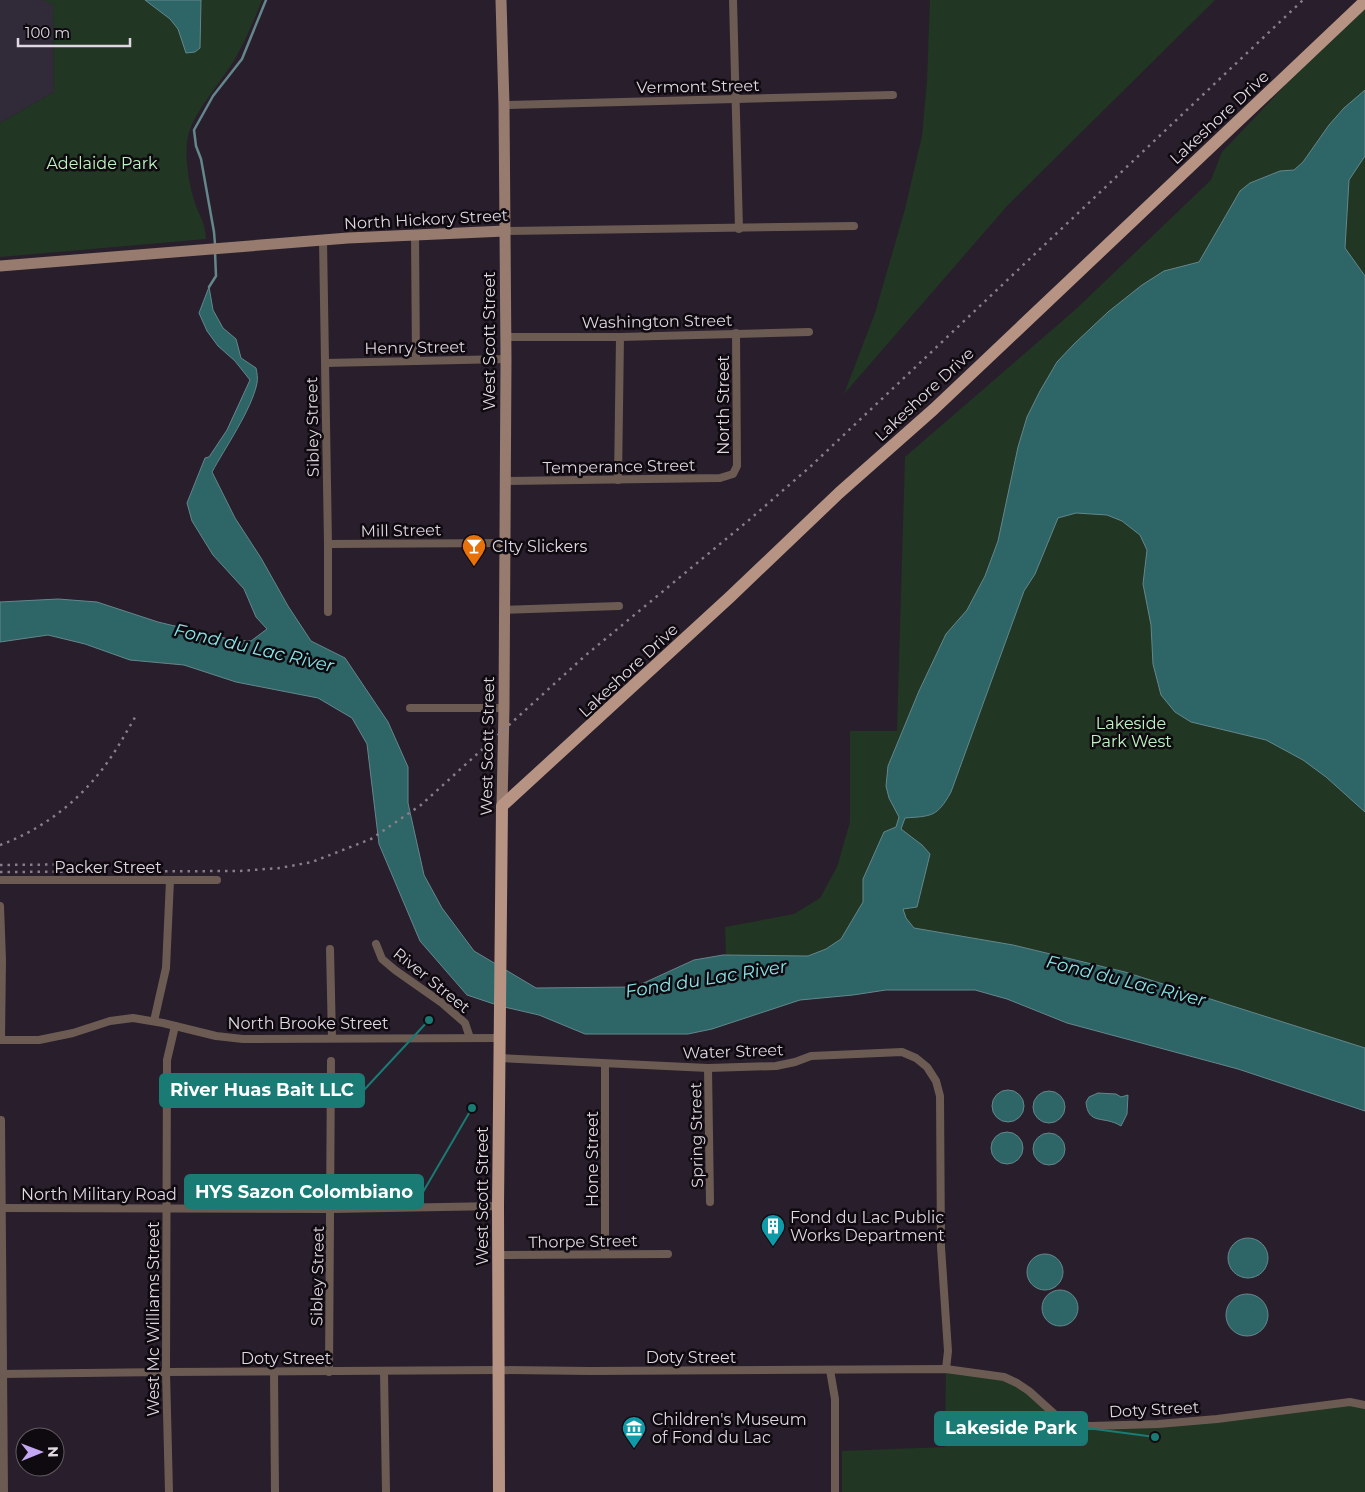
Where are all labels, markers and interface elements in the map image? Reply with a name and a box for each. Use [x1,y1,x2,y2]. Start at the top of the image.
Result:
scale bar [18,15,130,47]
text: 100 m [25,23,70,42]
street label: Lakeshore Drive [1166,67,1273,168]
street label: Vermont Street [636,76,760,97]
park label: Adelaide Park [46,154,158,173]
street label: North Hickory Street [344,206,509,233]
street label: West Scott Street [480,271,499,411]
street label: Washington Street [582,311,733,332]
street label: Henry Street [364,337,466,358]
street label: Lakeshore Drive [871,344,978,445]
street label: North Street [714,355,733,455]
street label: Sibley Street [302,376,323,477]
street label: Temperance Street [543,456,696,477]
street label: Mill Street [360,520,442,541]
bar icon: CIty Slickers [461,533,487,567]
place label: CIty Slickers [492,537,588,556]
water label: Fond du Lac River [172,619,337,677]
street label: Lakeshore Drive [575,620,682,721]
street label: West Scott Street [477,676,498,816]
park label: Lakeside Park West [1090,714,1172,751]
street label: Packer Street [54,858,162,877]
street label: River Street [390,944,474,1017]
water label: Fond du Lac River [1044,951,1209,1012]
water label: Fond du Lac River [624,955,789,1003]
street label: North Brooke Street [228,1014,389,1033]
street label: Water Street [682,1040,784,1063]
callout: River Huas Bait LLC [160,1074,364,1107]
text: River Huas Bait LLC [170,1079,354,1101]
street label: Spring Street [686,1082,707,1188]
street label: Hone Street [583,1110,602,1207]
street label: West Scott Street [473,1126,492,1266]
callout: HYS Sazon Colombiano [185,1175,423,1208]
text: HYS Sazon Colombiano [195,1181,413,1203]
street label: North Military Road [21,1185,177,1204]
place label: Fond du Lac Public Works Department [790,1208,945,1245]
building icon: Fond du Lac Public Works Department [760,1213,786,1247]
street label: West Mc Williams Street [144,1221,163,1417]
street label: Sibley Street [307,1225,328,1326]
street label: Thorpe Street [528,1231,638,1252]
street label: Doty Street [646,1348,737,1367]
street label: Doty Street [241,1349,332,1368]
street label: Doty Street [1108,1398,1200,1421]
place label: Children's Museum of Fond du Lac [652,1410,807,1447]
callout: Lakeside Park [935,1412,1087,1445]
museum icon: Children's Museum of Fond du Lac [621,1415,647,1449]
text: Lakeside Park [945,1417,1077,1439]
north arrow [15,1427,65,1477]
text: N [44,1446,62,1458]

